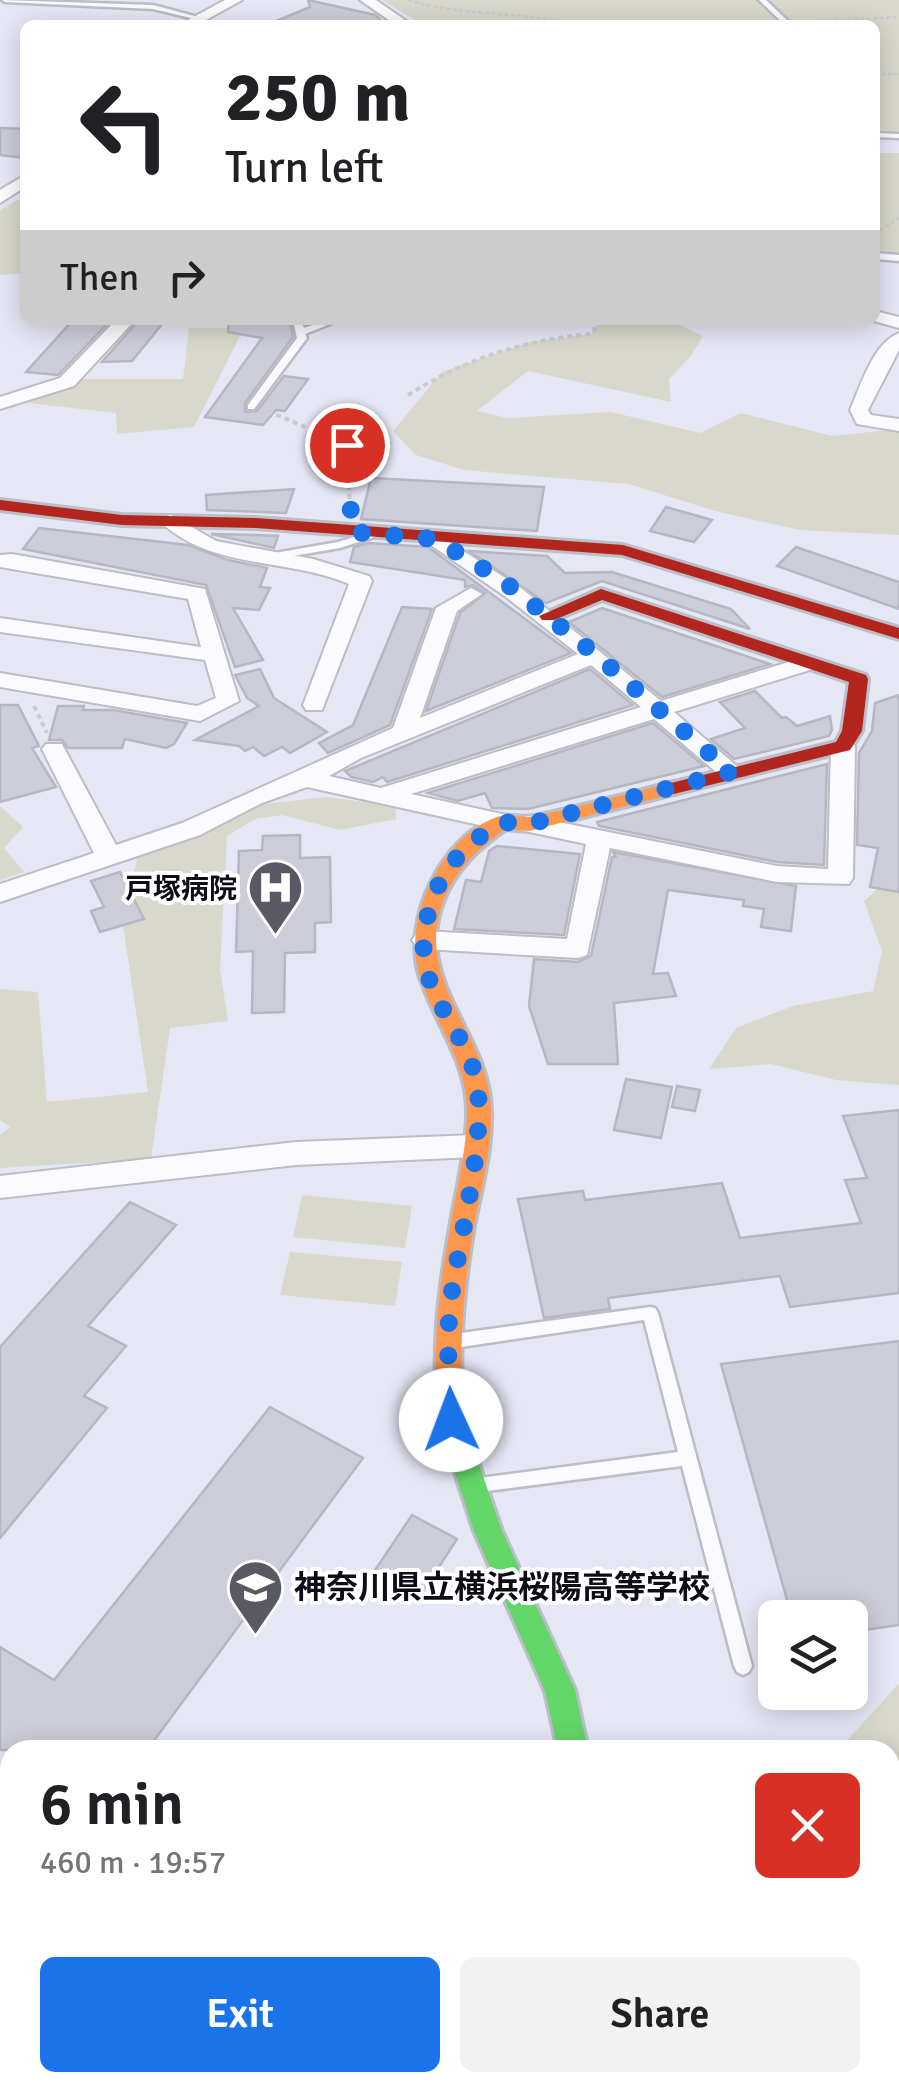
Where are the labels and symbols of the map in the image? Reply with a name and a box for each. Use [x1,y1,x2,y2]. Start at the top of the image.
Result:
pin [305,403,390,488]
hospital icon: 戸塚病院 [246,858,306,937]
place label: 戸塚病院 [125,872,237,906]
position arrow [399,1368,503,1472]
school or university icon: 神奈川県立横浜桜陽高等学校 [225,1557,285,1636]
place label: 神奈川県立横浜桜陽高等学校 [294,1568,710,1607]

